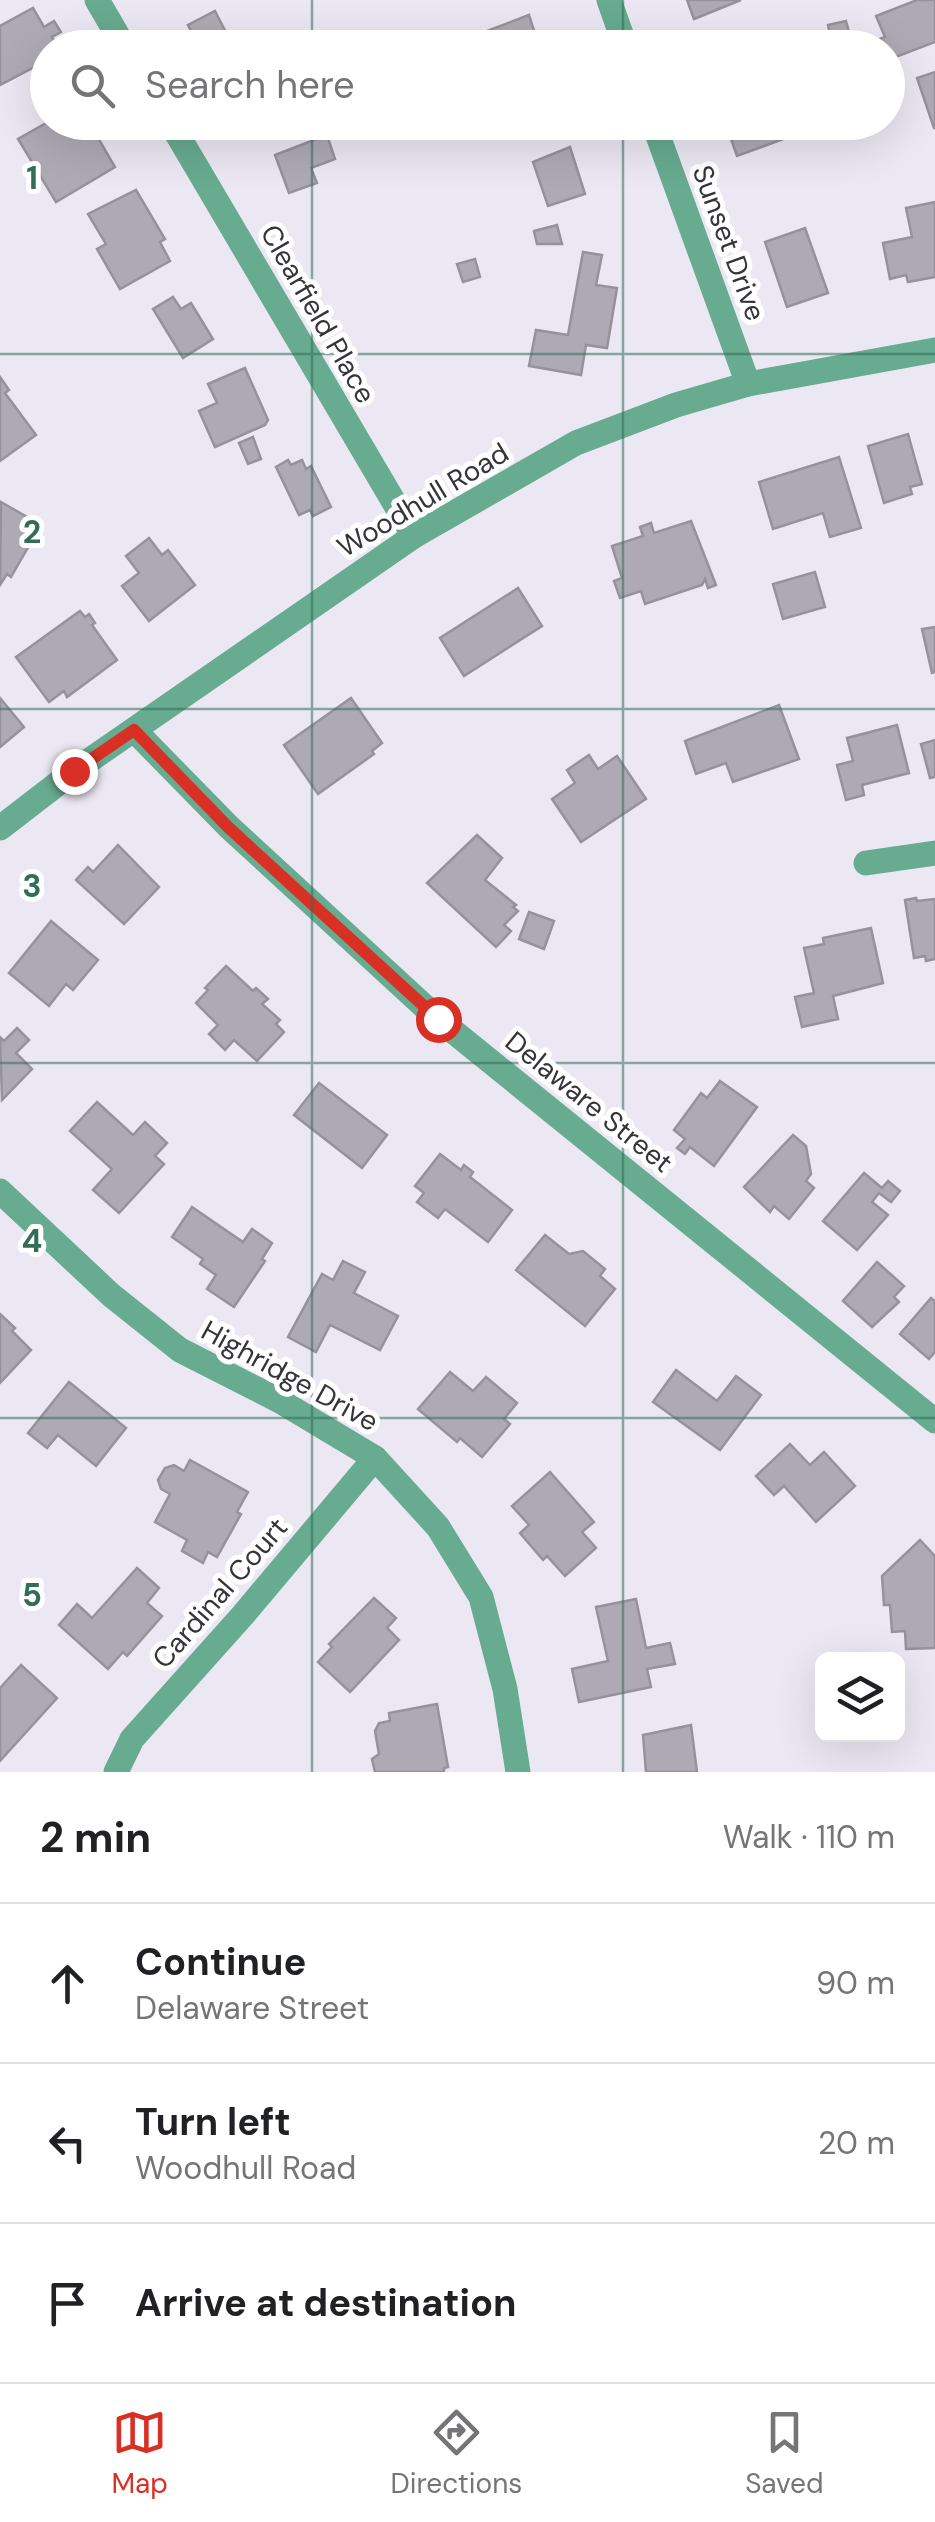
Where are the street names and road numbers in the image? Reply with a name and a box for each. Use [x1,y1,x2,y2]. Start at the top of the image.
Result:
street label: Sunset Drive [684,160,774,326]
street label: Clearfield Place [252,218,384,410]
street label: Woodhull Road [330,434,516,566]
street label: Delaware Street [498,1023,680,1181]
street label: Highridge Drive [195,1312,385,1440]
street label: Cardinal Court [144,1510,296,1676]

